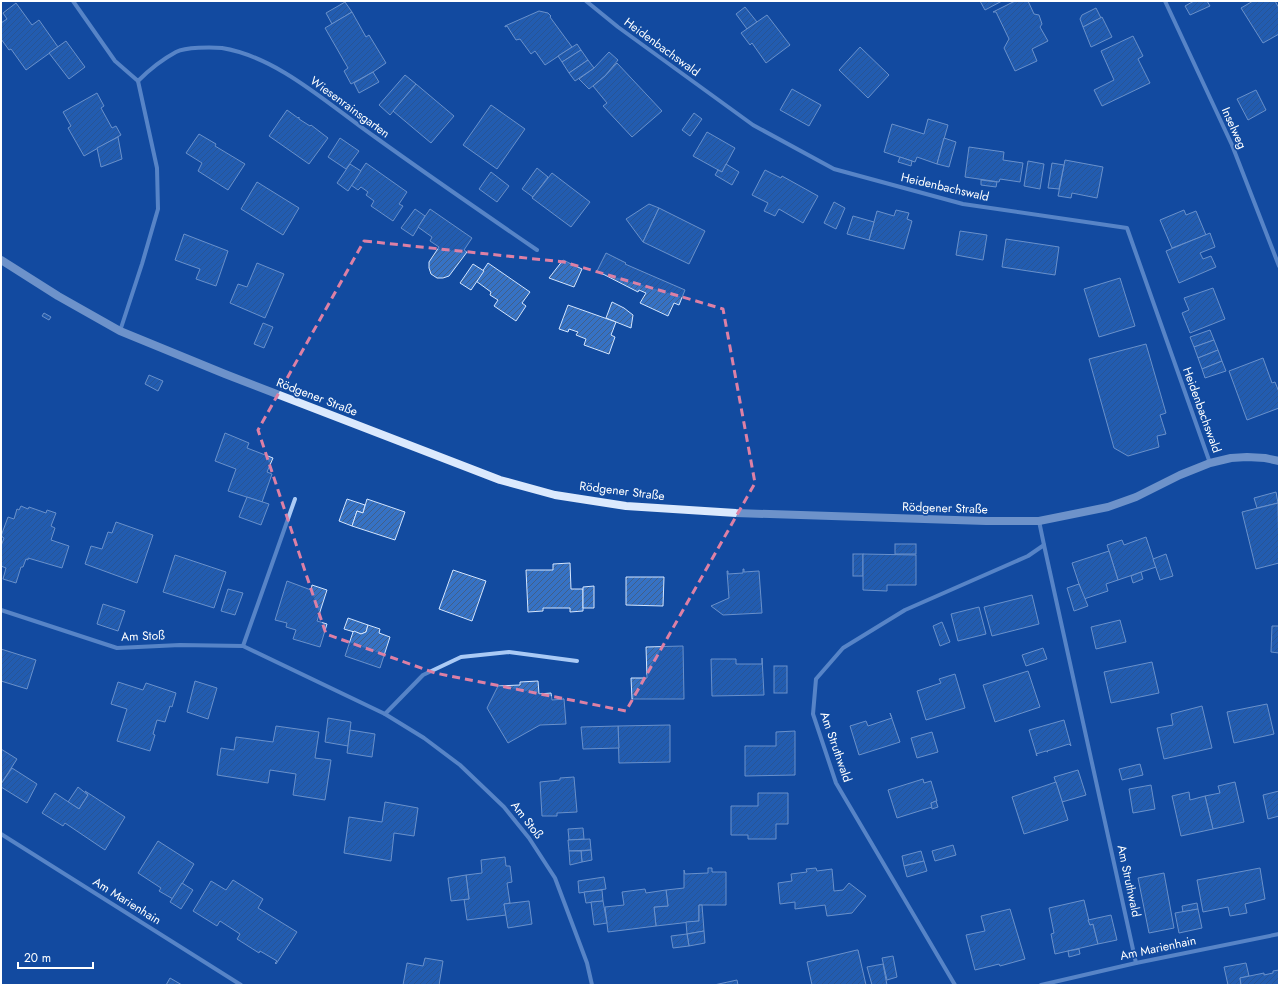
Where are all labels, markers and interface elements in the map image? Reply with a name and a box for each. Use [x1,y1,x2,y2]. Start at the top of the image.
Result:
street label: Heidenbachswald [620,13,704,81]
street label: Wiesenrainsgarten [306,72,394,142]
street label: Inselweg [1217,104,1251,152]
street label: Heidenbachswald [899,168,991,206]
street label: Heidenbachswald [1178,365,1226,455]
street label: Rödgener Straße [274,373,360,421]
street label: Rödgener Straße [578,477,666,505]
street label: Rödgener Straße [902,498,988,518]
street label: Am Stoß [121,626,165,646]
street label: Am Struthwald [816,709,856,785]
street label: Am Stoß [506,797,548,843]
street label: Am Struthwald [1113,843,1145,919]
street label: Am Marienhain [89,873,165,929]
street label: Am Marienhain [1118,931,1198,965]
scale bar [18,944,93,970]
text: 20 m [24,949,51,967]

